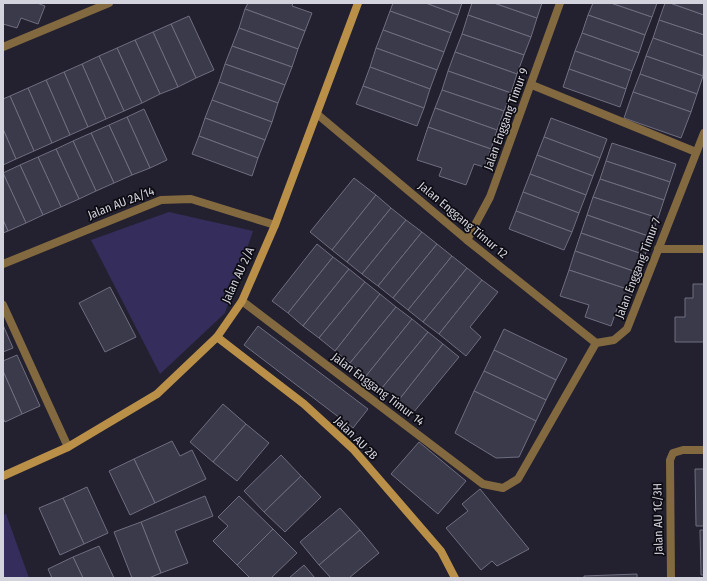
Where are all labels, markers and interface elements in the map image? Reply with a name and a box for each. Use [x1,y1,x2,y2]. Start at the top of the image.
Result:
street label: Jalan Enggang Timur 9 [481,66,531,172]
street label: Jalan Enggang Timur 12 [416,179,510,261]
street label: Jalan AU 2A/14 [86,184,156,222]
street label: Jalan Enggang Timur 7 [612,216,664,320]
street label: Jalan AU 2/A [219,244,257,305]
street label: Jalan Enggang Timur 14 [329,350,427,428]
street label: Jalan AU 2B [332,414,381,463]
street label: Jalan AU 1C/3H [650,483,666,555]

